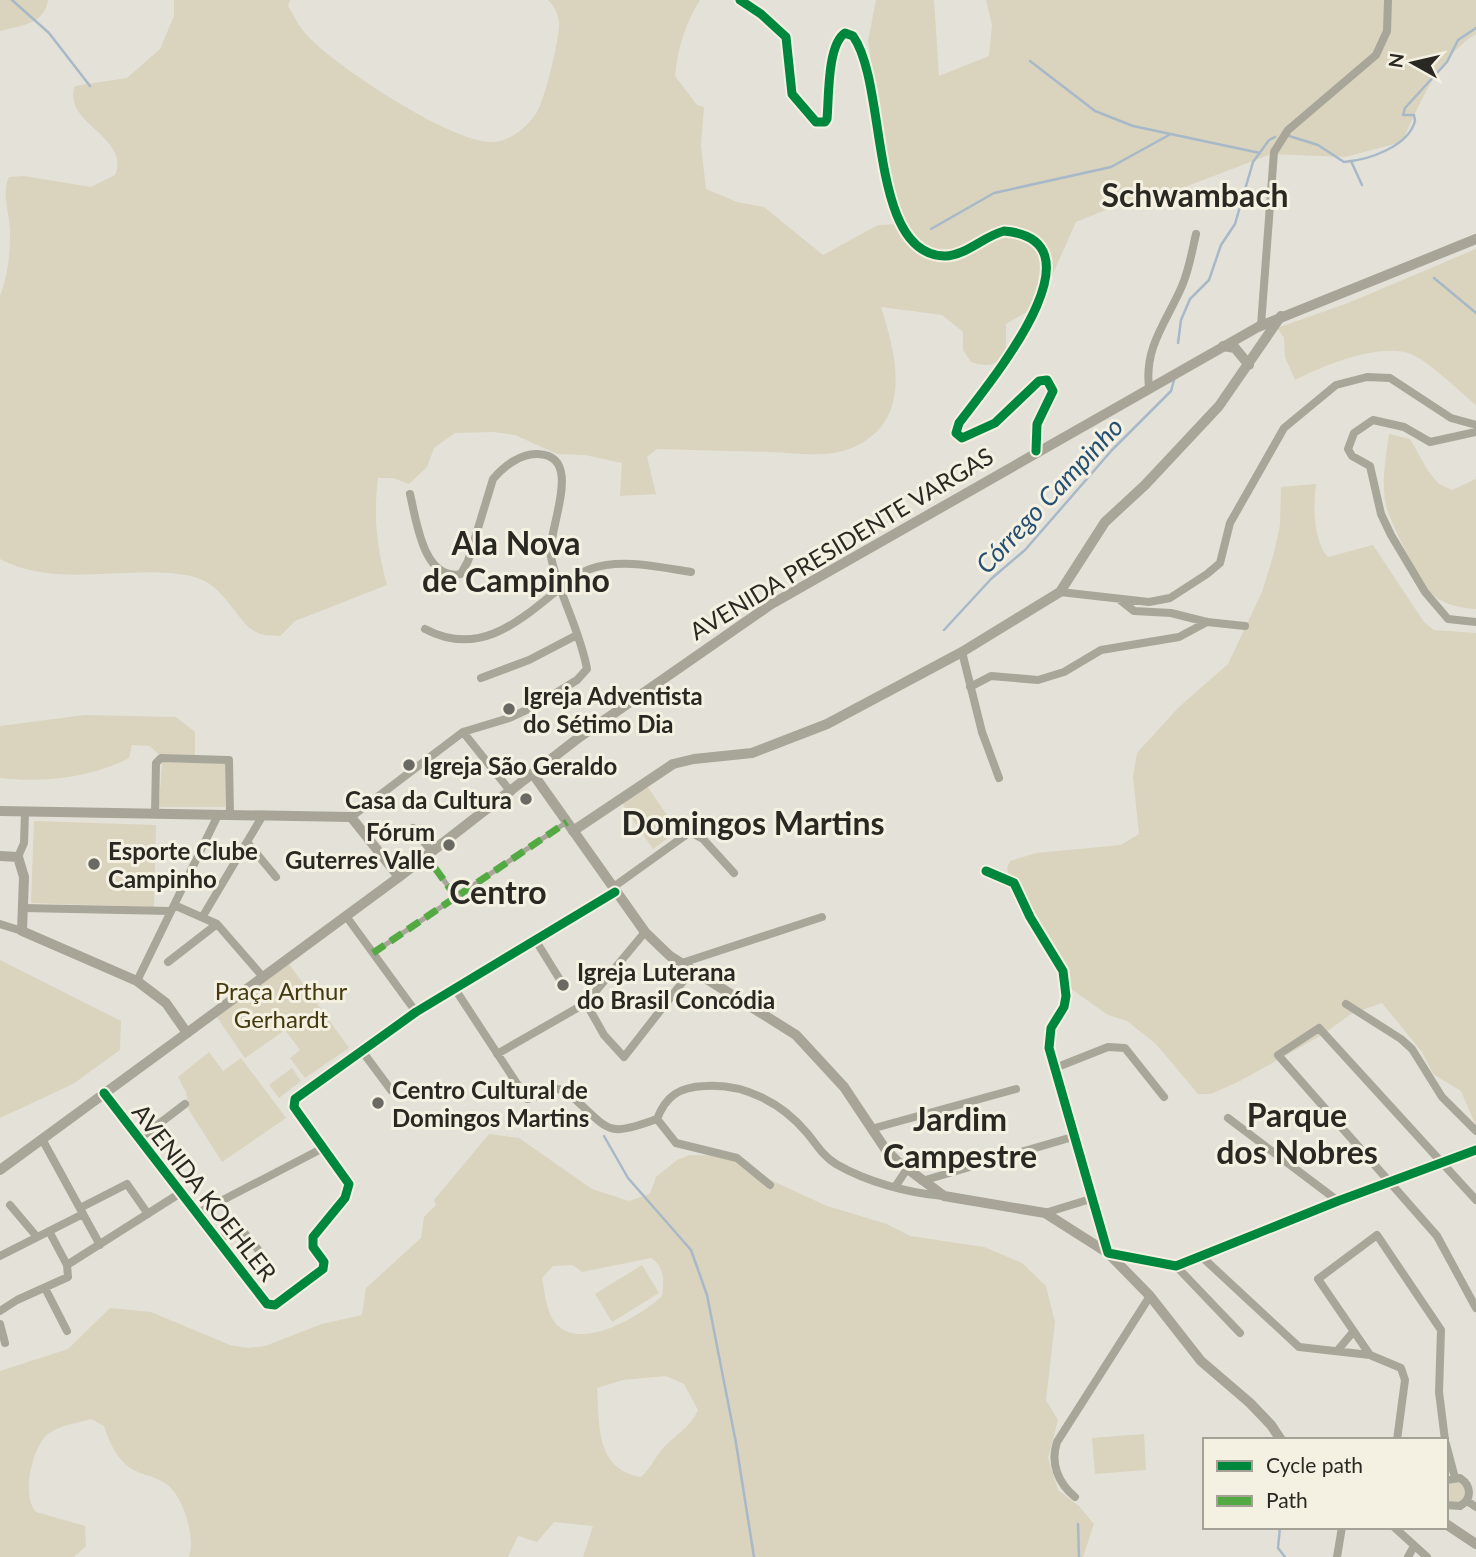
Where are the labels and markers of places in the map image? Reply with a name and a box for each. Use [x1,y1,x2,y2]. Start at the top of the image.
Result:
place label: Igreja Adventista do Sétimo Dia [523,681,703,738]
marker: Igreja Adventista do Sétimo Dia [501,701,517,717]
place label: Igreja São Geraldo [423,751,617,780]
marker: Igreja São Geraldo [401,757,417,773]
place label: Casa da Cultura [345,785,512,814]
marker: Casa da Cultura [518,791,534,807]
place label: Fórum Guterres Valle [285,817,435,874]
place label: Esporte Clube Campinho [108,836,258,893]
marker: Fórum Guterres Valle [441,837,457,853]
marker: Esporte Clube Campinho [86,856,102,872]
place label: Igreja Luterana do Brasil Concódia [577,957,775,1014]
marker: Igreja Luterana do Brasil Concódia [555,977,571,993]
place label: Centro Cultural de Domingos Martins [392,1075,589,1132]
marker: Centro Cultural de Domingos Martins [370,1095,386,1111]

